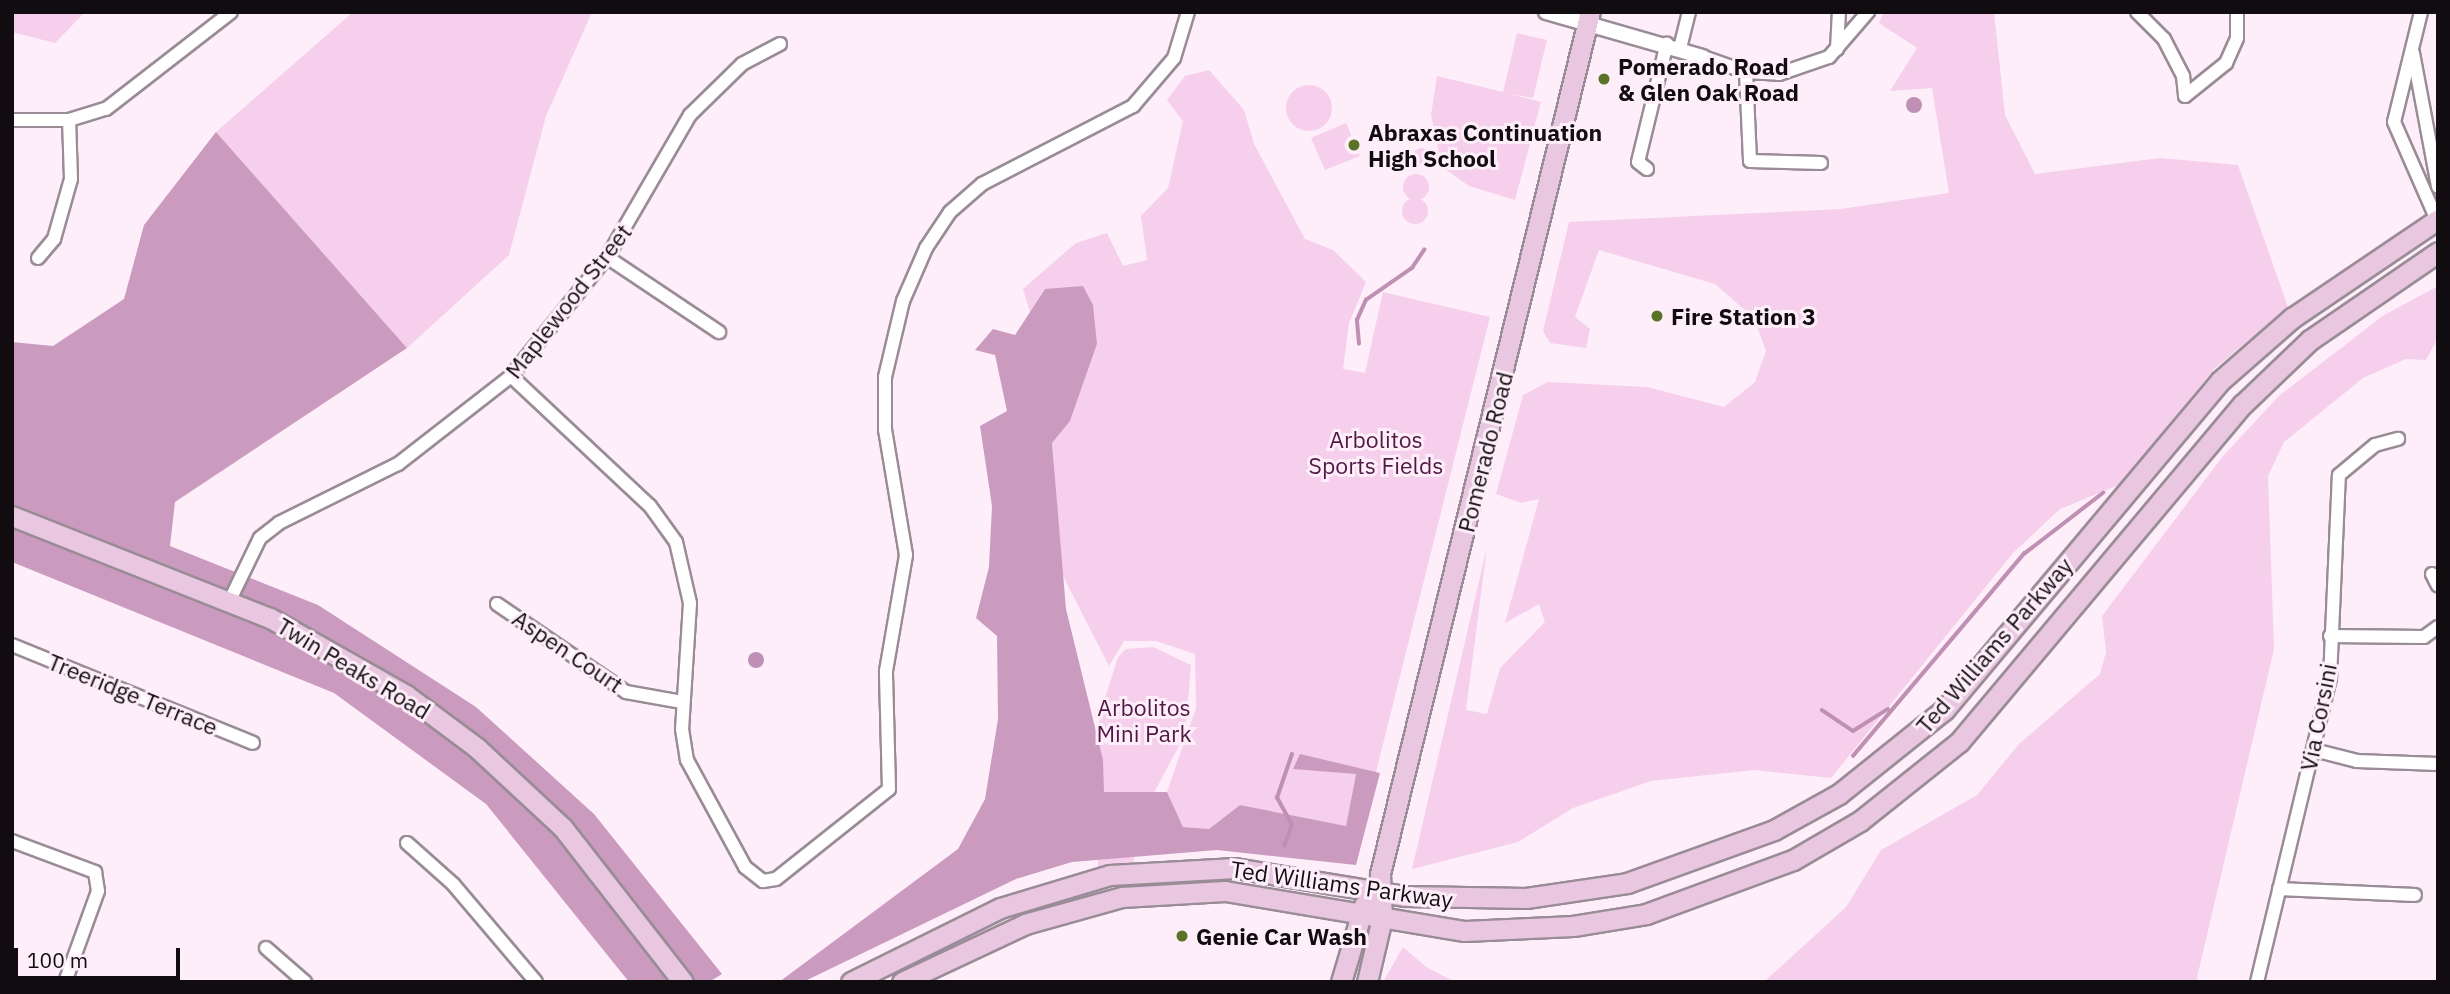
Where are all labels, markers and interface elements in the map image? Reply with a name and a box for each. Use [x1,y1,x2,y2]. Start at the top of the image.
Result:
place label: Pomerado Road & Glen Oak Road [1618,52,1799,106]
marker: Pomerado Road & Glen Oak Road [1596,71,1612,87]
place label: Abraxas Continuation High School [1368,118,1602,172]
marker: Abraxas Continuation High School [1346,137,1362,153]
street label: Maplewood Street [499,218,637,384]
place label: Fire Station 3 [1671,302,1816,330]
marker: Fire Station 3 [1649,308,1665,324]
street label: Pomerado Road [1452,369,1518,535]
park label: Arbolitos Sports Fields [1309,425,1443,479]
street label: Ted Williams Parkway [1910,551,2078,739]
street label: Aspen Court [508,604,628,698]
street label: Twin Peaks Road [272,611,436,725]
street label: Treeridge Terrace [44,647,222,741]
street label: Via Corsini [2294,661,2342,773]
park label: Arbolitos Mini Park [1096,693,1192,747]
street label: Ted Williams Parkway [1229,855,1455,913]
place label: Genie Car Wash [1196,922,1367,950]
marker: Genie Car Wash [1174,928,1190,944]
scale bar [18,934,184,978]
text: 100 m [27,946,88,974]

